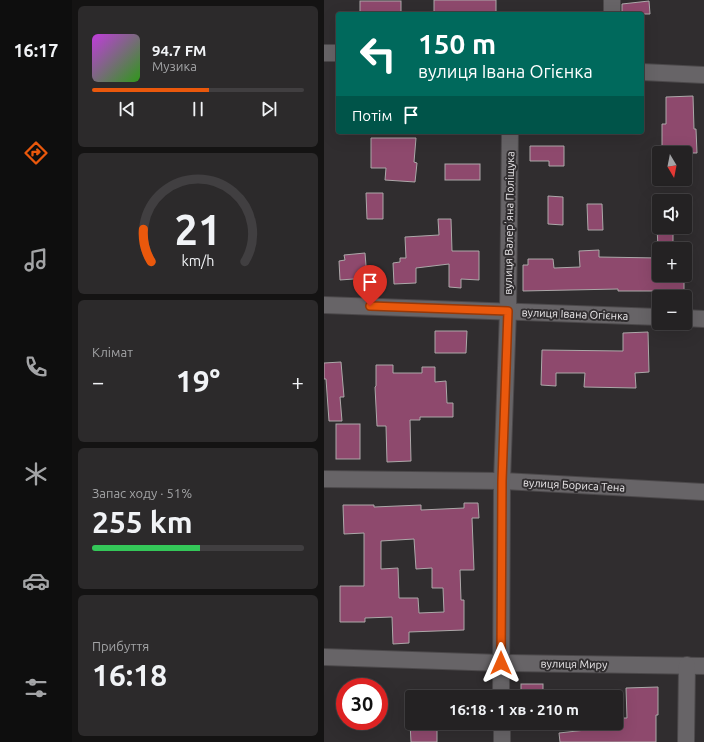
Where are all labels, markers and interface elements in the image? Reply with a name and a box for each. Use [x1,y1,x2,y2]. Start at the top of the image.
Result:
icon: left [352,28,404,80]
text: 150 m [418,28,496,59]
text: 16:17 [13,40,59,60]
text: 94.7 FM [152,42,206,59]
text: Музика [152,59,197,73]
text: вулиця Івана Огієнка [418,61,593,81]
icon: previous [116,98,138,120]
icon: pause [187,98,209,120]
icon: next [258,98,280,120]
icon: arrive [400,104,422,126]
text: Потім [352,107,392,124]
icon: directions [22,139,50,167]
north arrow [652,146,692,186]
map controls [652,146,692,330]
street label: вулиця Валерʼяна Поліщука [502,151,516,295]
button: sound [652,194,692,234]
text: 21 [175,206,221,253]
button: + [652,242,692,282]
icon: music [22,246,50,274]
text: km/h [182,252,214,268]
pin [353,265,387,306]
icon: arrive [359,271,381,293]
button: − [652,290,692,330]
street label: вулиця Івана Огієнка [521,306,629,322]
text: Клімат [92,345,133,359]
icon: phone [22,353,50,381]
text: 19° [176,364,220,398]
text: − [92,369,104,394]
text: + [292,369,304,394]
icon: climate [22,460,50,488]
street label: вулиця Бориса Тена [523,476,625,494]
text: Запас ходу · 51% [92,486,192,500]
text: 255 km [92,505,193,539]
icon: car [22,567,50,595]
text: Прибуття [92,639,149,653]
position arrow [480,642,522,684]
street label: вулиця Миру [541,657,608,671]
text: 16:18 [92,658,167,692]
icon: filters [22,674,50,702]
speed limit sign: 30 [336,678,388,730]
text: 16:18 · 1 хв · 210 m [449,701,579,718]

